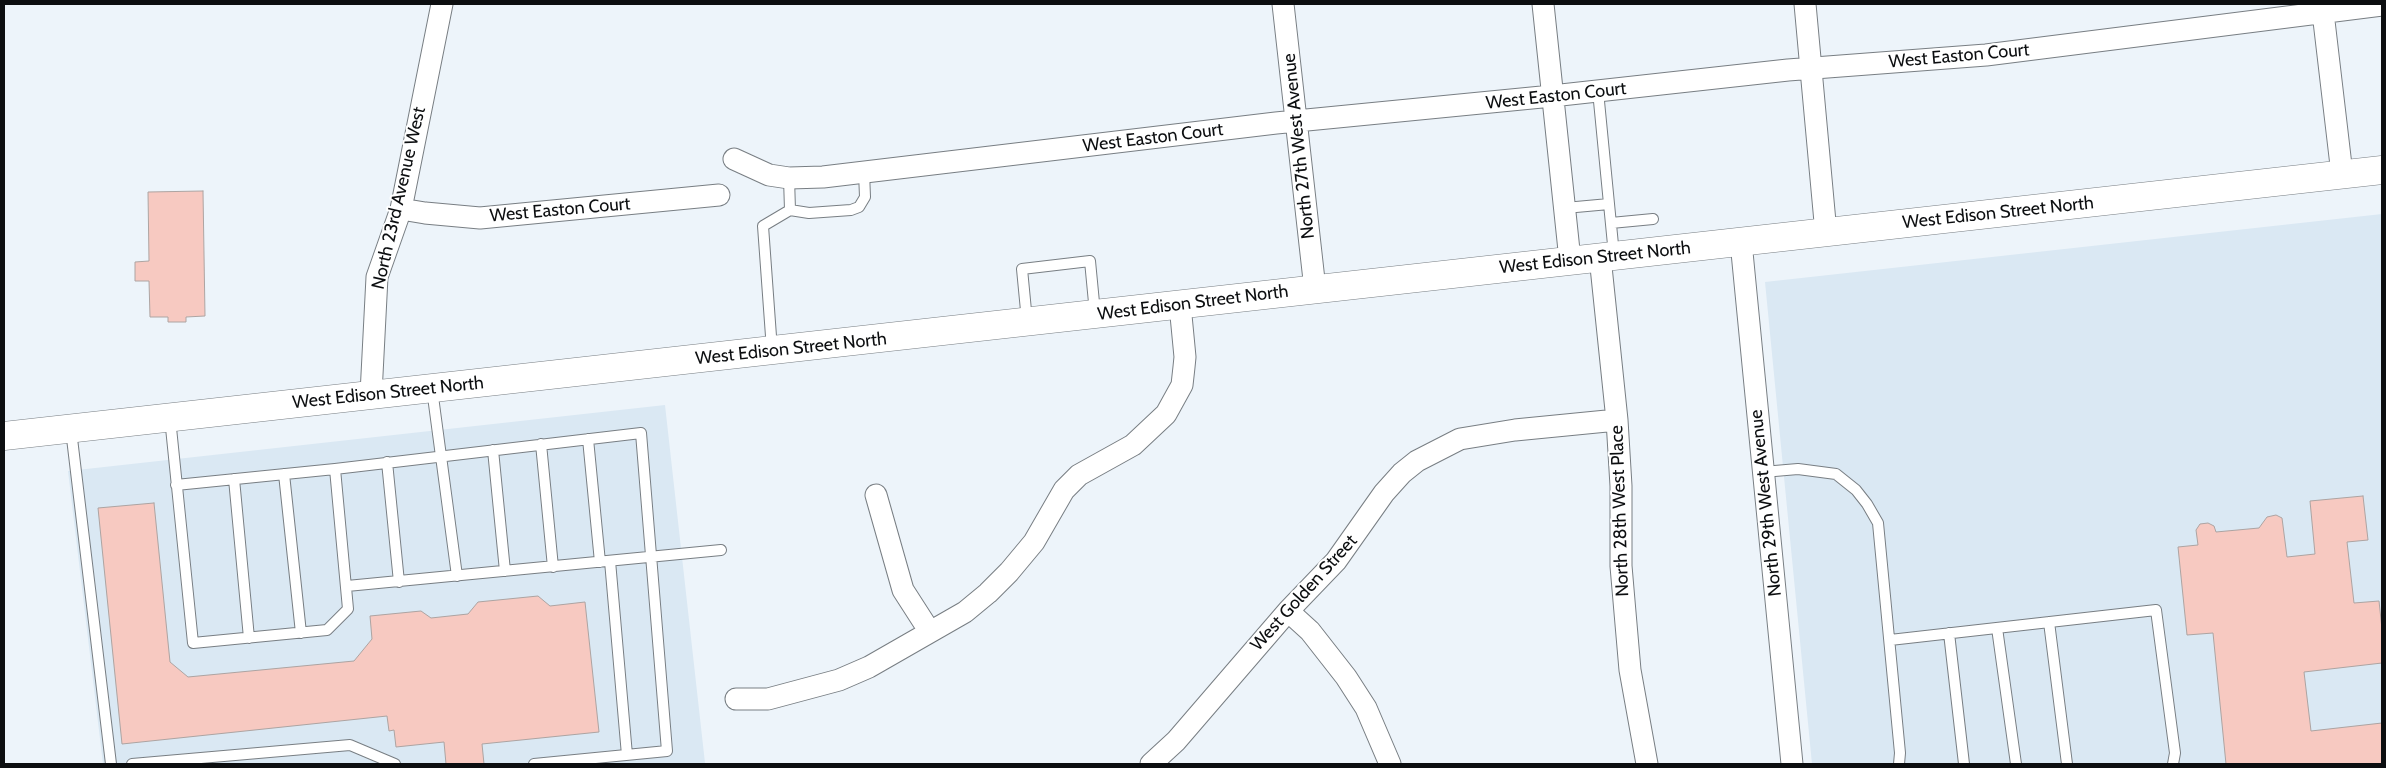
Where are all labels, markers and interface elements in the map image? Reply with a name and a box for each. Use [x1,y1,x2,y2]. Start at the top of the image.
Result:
street label: West Easton Court [1888,39,2030,73]
street label: North 27th West Avenue [1279,52,1319,240]
street label: West Easton Court [1485,78,1627,114]
street label: North 23rd Avenue West [367,105,431,291]
street label: West Easton Court [1082,119,1224,157]
street label: West Edison Street North [1901,192,2095,234]
street label: West Easton Court [489,193,631,227]
street label: West Edison Street North [1498,237,1692,279]
street label: West Edison Street North [1096,281,1290,325]
street label: West Edison Street North [694,328,888,370]
street label: West Edison Street North [291,372,485,414]
street label: North 29th West Avenue [1745,409,1787,597]
street label: North 28th West Place [1606,425,1634,597]
street label: West Golden Street [1246,531,1362,655]

